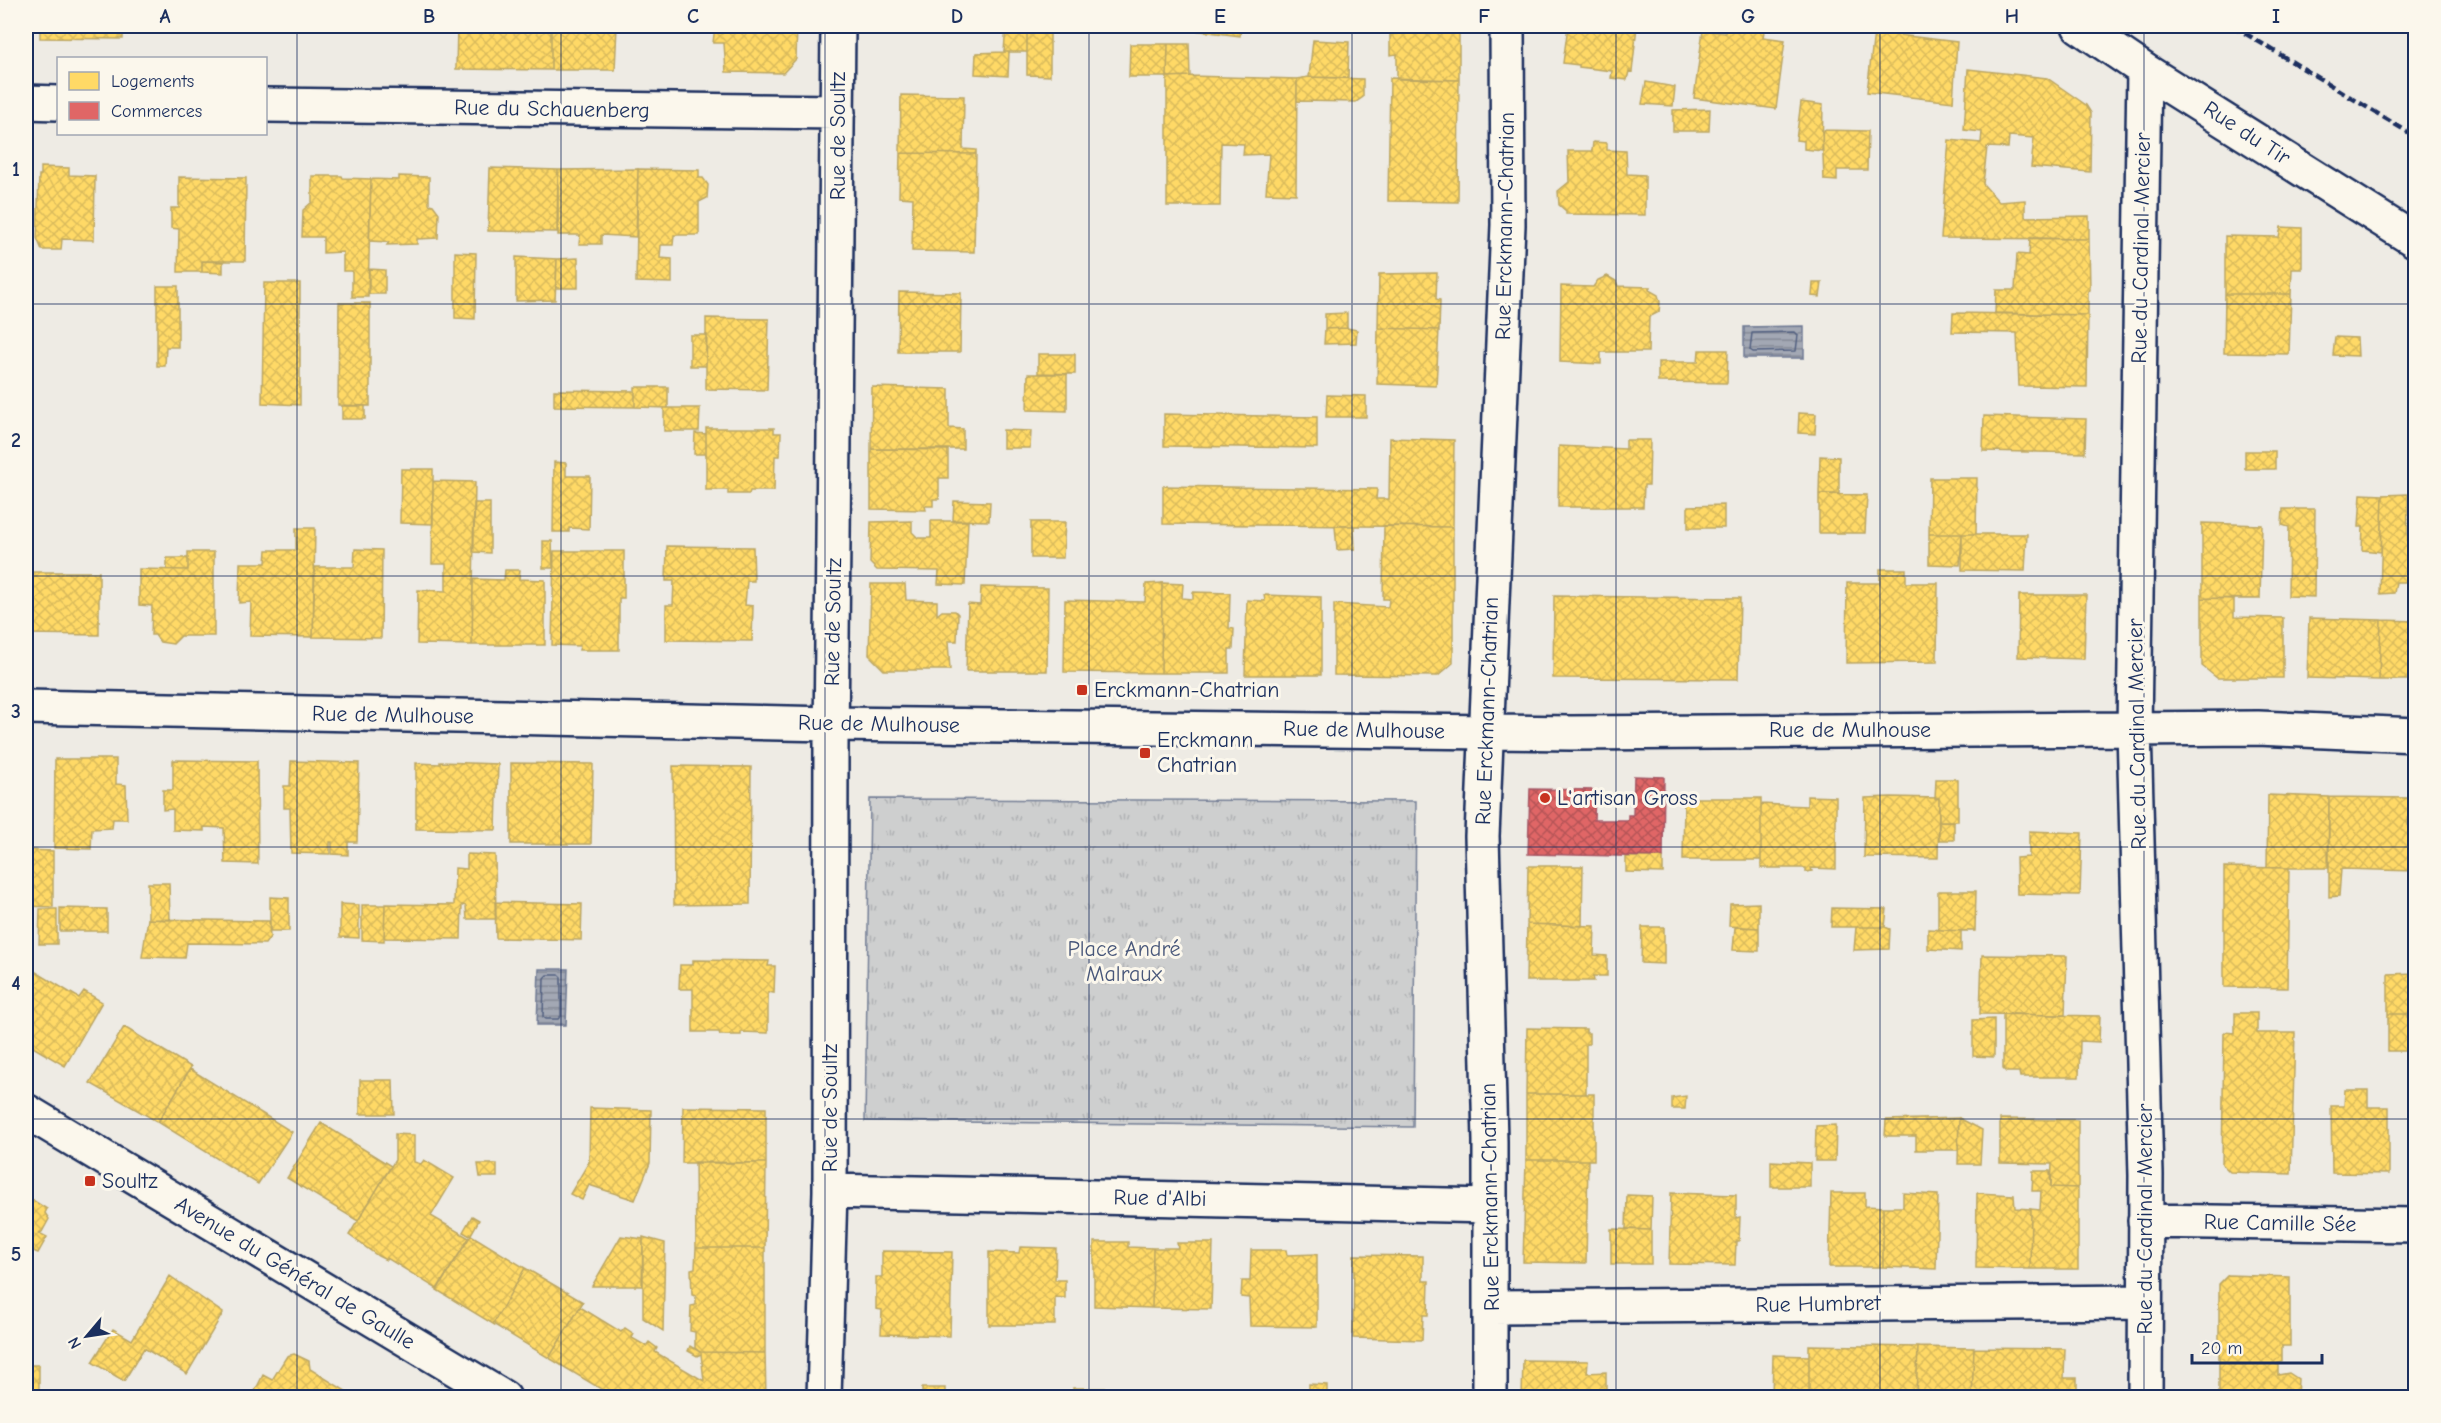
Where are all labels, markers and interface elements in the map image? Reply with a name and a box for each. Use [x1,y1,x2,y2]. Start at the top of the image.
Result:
text: A [159,5,171,28]
text: B [423,5,435,28]
text: C [687,5,699,28]
text: D [951,5,963,28]
text: E [1214,5,1226,28]
text: F [1478,5,1490,28]
text: G [1741,5,1755,28]
text: H [2005,5,2019,28]
text: I [2272,5,2280,28]
legend [57,57,267,135]
text: Logements [111,71,194,92]
street label: Rue de Soultz [825,71,851,200]
street label: Rue du Schauenberg [454,94,650,124]
street label: Rue du Tir [2199,95,2295,171]
text: Commerces [111,101,202,122]
street label: Rue Erckmann-Chatrian [1490,112,1520,340]
street label: Rue du Cardinal Mercier [2126,132,2156,364]
text: 1 [12,158,20,181]
text: 2 [11,429,21,452]
street label: Rue de Soultz [819,557,847,686]
street label: Rue Erckmann-Chatrian [1470,596,1504,826]
street label: Rue du Cardinal Mercier [2122,618,2152,850]
place label: Erckmann-Chatrian [1094,677,1280,703]
marker: Erckmann-Chatrian [1075,683,1089,697]
text: 3 [11,700,21,723]
street label: Rue de Mulhouse [312,701,474,729]
street label: Rue de Mulhouse [798,710,960,738]
street label: Rue de Mulhouse [1283,716,1445,744]
street label: Rue de Mulhouse [1769,717,1931,743]
place label: Erckmann Chatrian [1157,727,1253,778]
marker: Erckmann Chatrian [1138,746,1152,760]
place label: L'artisan Gross [1557,785,1698,811]
marker: L'artisan Gross [1538,791,1552,805]
park label: Place André Malraux [1067,936,1181,987]
text: 4 [11,972,21,995]
street label: Rue de Soultz [817,1043,843,1172]
street label: Rue Erckmann-Chatrian [1475,1083,1505,1311]
street label: Rue du Cardinal Mercier [2132,1103,2158,1335]
place label: Soultz [102,1168,158,1194]
marker: Soultz [83,1174,97,1188]
street label: Rue d'Albi [1113,1184,1207,1212]
street label: Avenue du Général de Gaulle [170,1191,420,1355]
street label: Rue Camille Sée [2203,1209,2357,1237]
text: 5 [11,1243,21,1266]
street label: Rue Humbret [1755,1290,1882,1318]
north arrow [57,1306,117,1366]
scale bar [2192,1327,2322,1365]
text: N [64,1334,85,1352]
text: 20 m [2201,1338,2242,1359]

